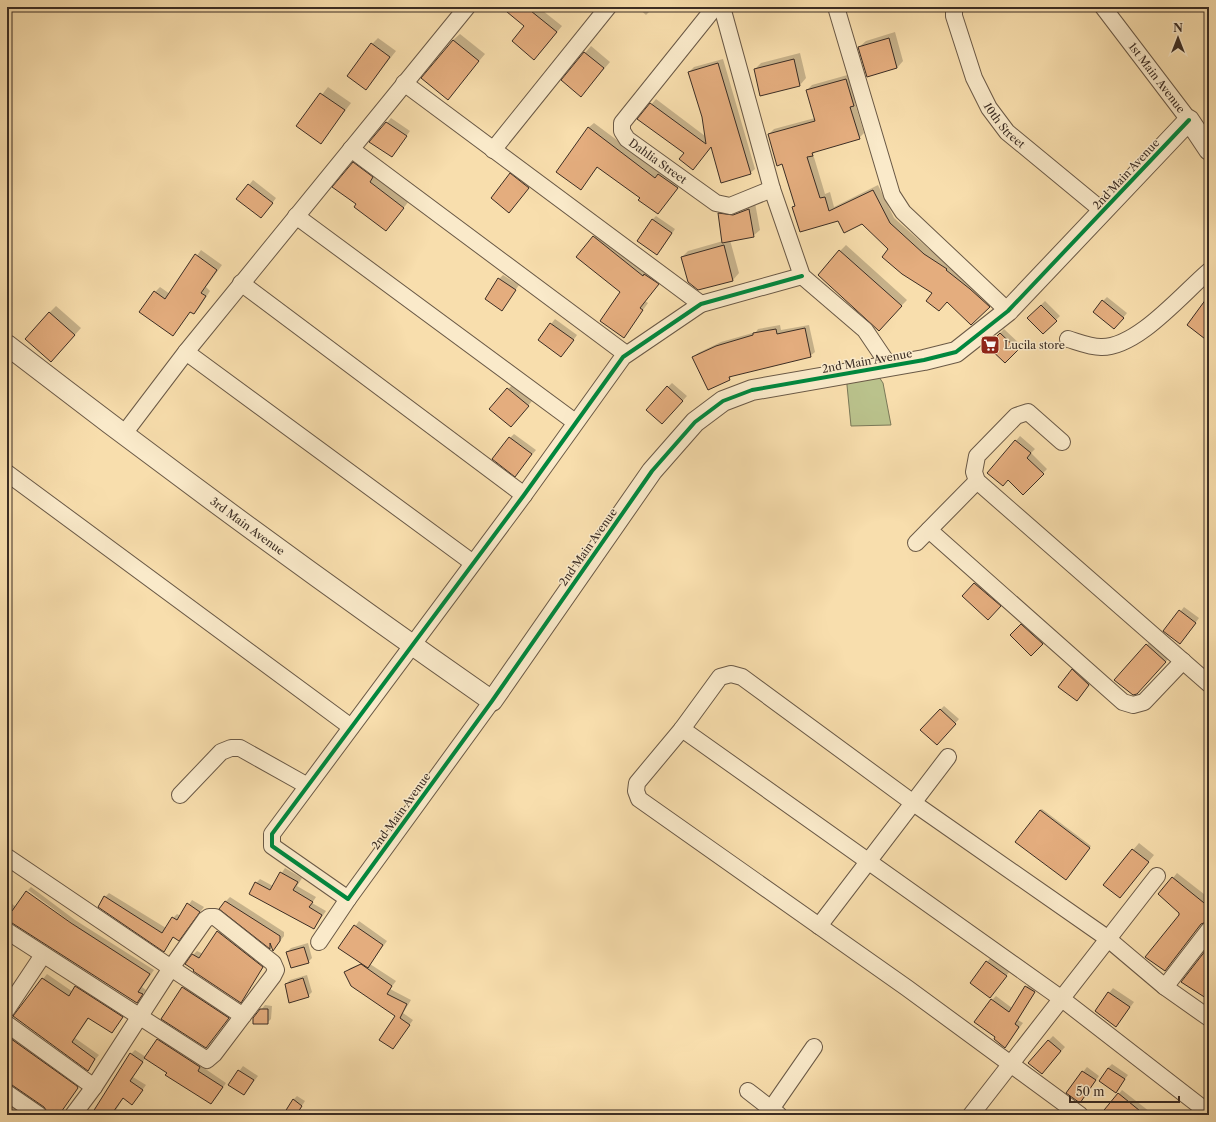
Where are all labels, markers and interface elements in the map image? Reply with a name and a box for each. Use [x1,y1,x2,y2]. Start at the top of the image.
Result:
north arrow [1158,18,1198,58]
text: N [1173,21,1183,35]
street label: 1st Main Avenue [1126,40,1188,116]
street label: 10th Street [981,100,1028,151]
street label: Dahlia Street [626,136,690,187]
street label: 2nd Main Avenue [1090,136,1162,212]
supermarket icon: Lucila store [979,334,1001,356]
place label: Lucila store [1004,338,1065,352]
street label: 2nd Main Avenue [821,346,913,376]
street label: 3rd Main Avenue [207,494,287,558]
street label: 2nd Main Avenue [556,506,620,588]
street label: 2nd Main Avenue [368,770,434,852]
scale bar [1070,1078,1179,1104]
text: 50 m [1076,1084,1105,1099]

